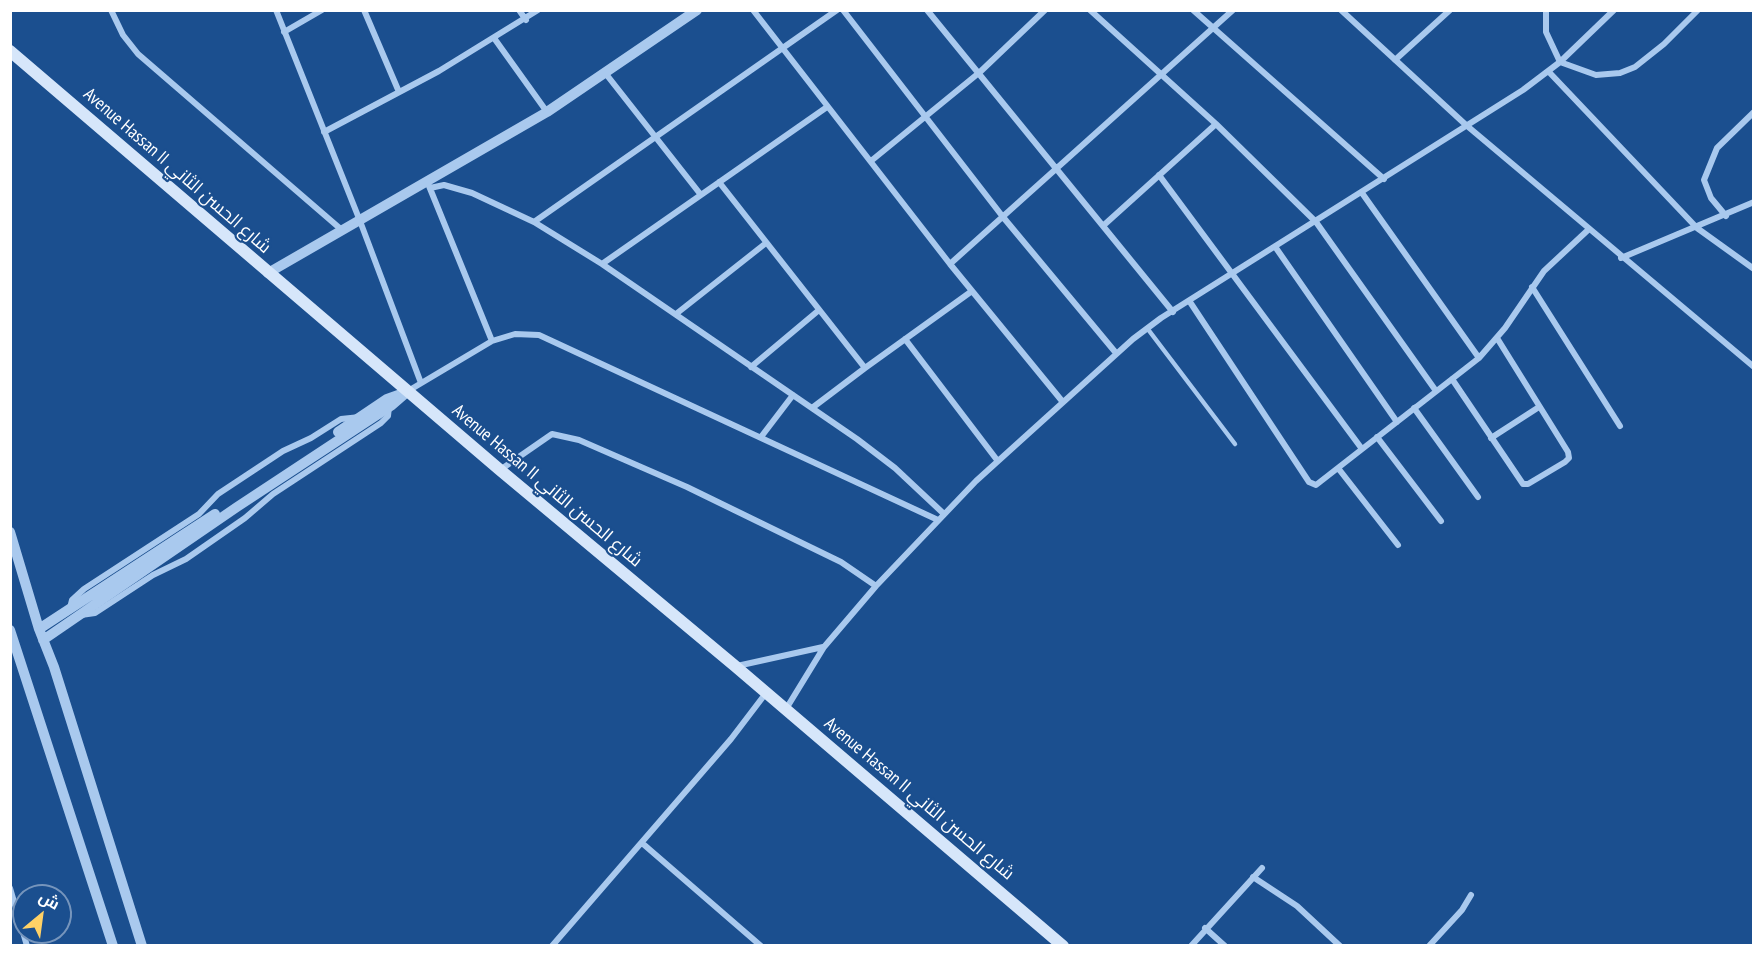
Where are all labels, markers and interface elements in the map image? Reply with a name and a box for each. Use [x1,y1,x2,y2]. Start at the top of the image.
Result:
street label: Avenue Hassan II شارع الحسن الثاني [79,84,275,258]
street label: Avenue Hassan II شارع الحسن الثاني [448,400,646,572]
street label: Avenue Hassan II شارع الحسن الثاني [820,713,1018,885]
north arrow [12,884,72,944]
text: ش [36,886,64,914]

